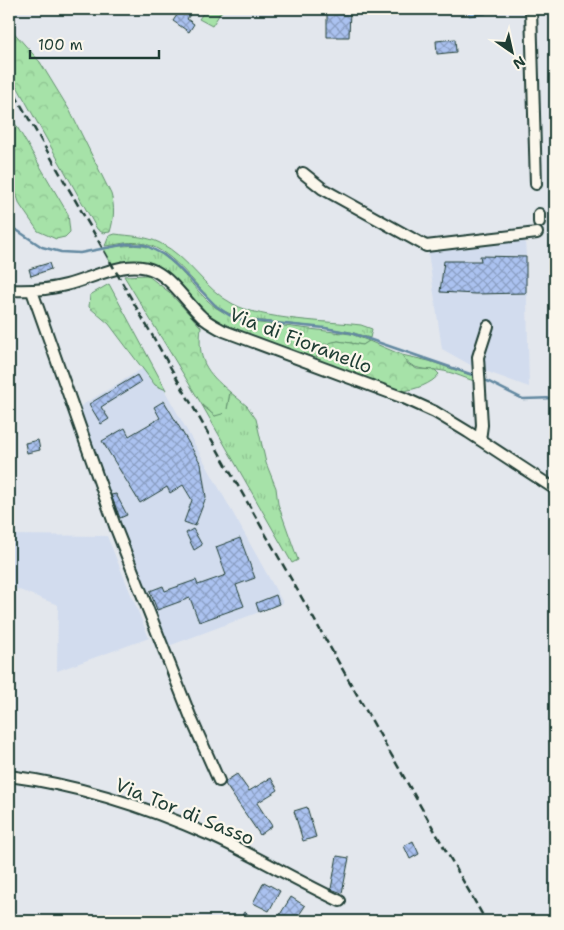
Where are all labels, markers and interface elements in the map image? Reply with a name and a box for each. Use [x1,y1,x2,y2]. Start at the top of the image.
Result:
scale bar [30,28,159,60]
north arrow [486,28,536,78]
text: 100 m [38,35,83,55]
text: N [510,52,529,73]
street label: Via di Fioranello [226,302,376,379]
street label: Via Tor di Sasso [112,772,258,851]

